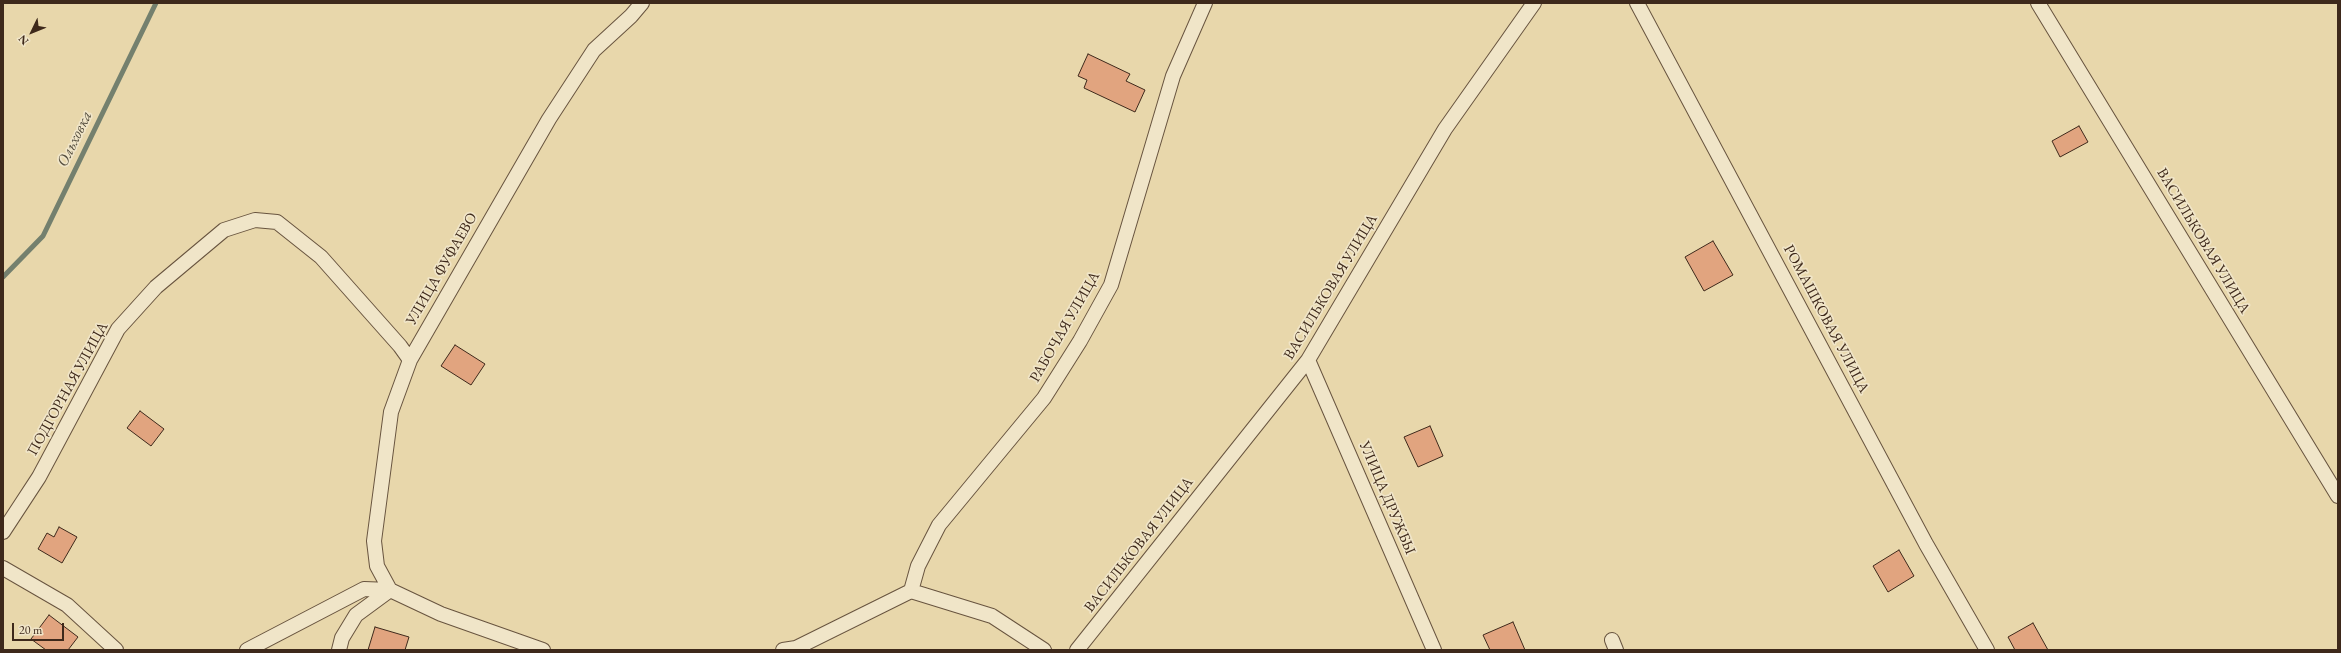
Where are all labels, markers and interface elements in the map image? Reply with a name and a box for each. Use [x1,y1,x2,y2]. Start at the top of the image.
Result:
north arrow [12,12,52,52]
text: N [15,32,31,48]
water label: Ольховка [53,108,97,170]
street label: ВАСИЛЬКОВАЯ УЛИЦА [2152,165,2254,317]
street label: УЛИЦА ФУФАЕВО [403,210,481,328]
street label: ВАСИЛЬКОВАЯ УЛИЦА [1280,211,1382,363]
street label: РОМАШКОВАЯ УЛИЦА [1779,242,1873,396]
street label: РАБОЧАЯ УЛИЦА [1026,269,1104,385]
street label: ПОДГОРНАЯ УЛИЦА [24,319,112,459]
street label: УЛИЦА ДРУЖБЫ [1355,439,1419,557]
street label: ВАСИЛЬКОВАЯ УЛИЦА [1081,474,1197,616]
scale bar [14,615,66,641]
text: 20 m [19,622,42,638]

